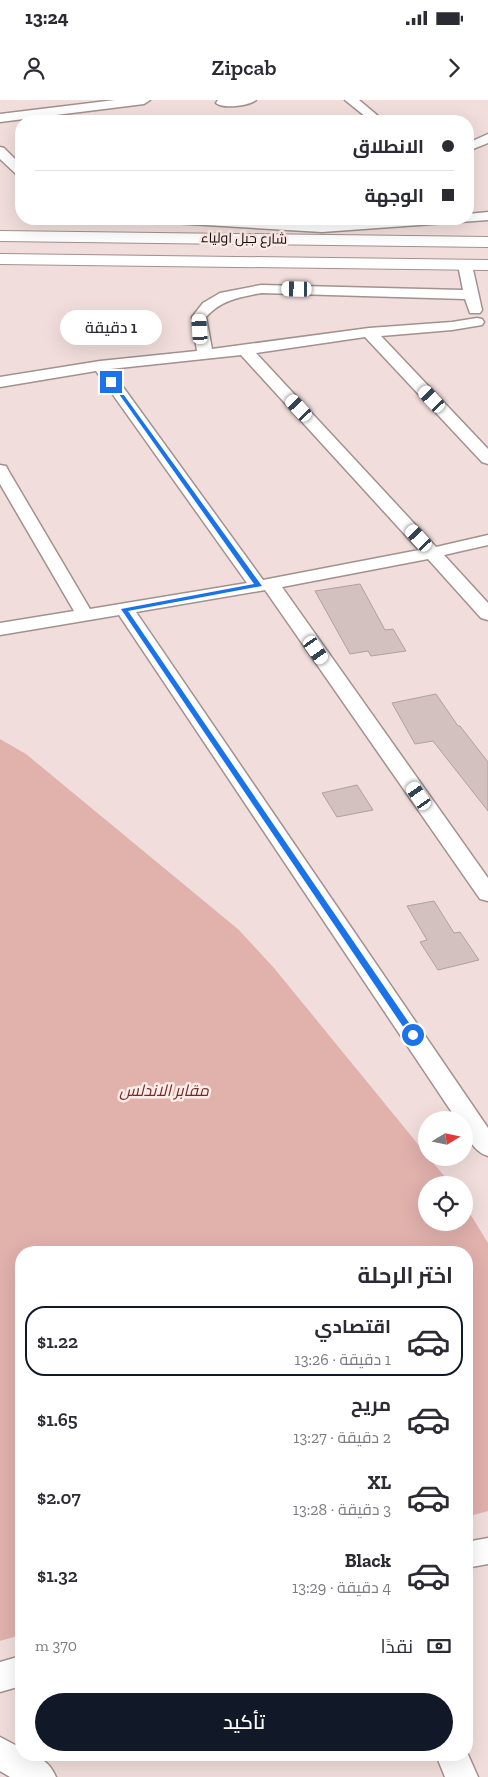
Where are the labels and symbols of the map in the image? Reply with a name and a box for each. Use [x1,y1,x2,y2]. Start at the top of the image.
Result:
street label: شارع جبل اولياء [201,229,287,248]
car [281,281,312,297]
callout: 1 دقيقة [60,310,162,344]
car [191,314,208,344]
route end [100,371,122,393]
car [416,383,447,415]
car [283,392,314,424]
car [403,522,434,554]
car [301,633,330,667]
car [404,779,433,813]
route start [402,1024,424,1046]
park label: مقابر الاندلس [119,1081,210,1100]
north arrow [418,1111,472,1166]

